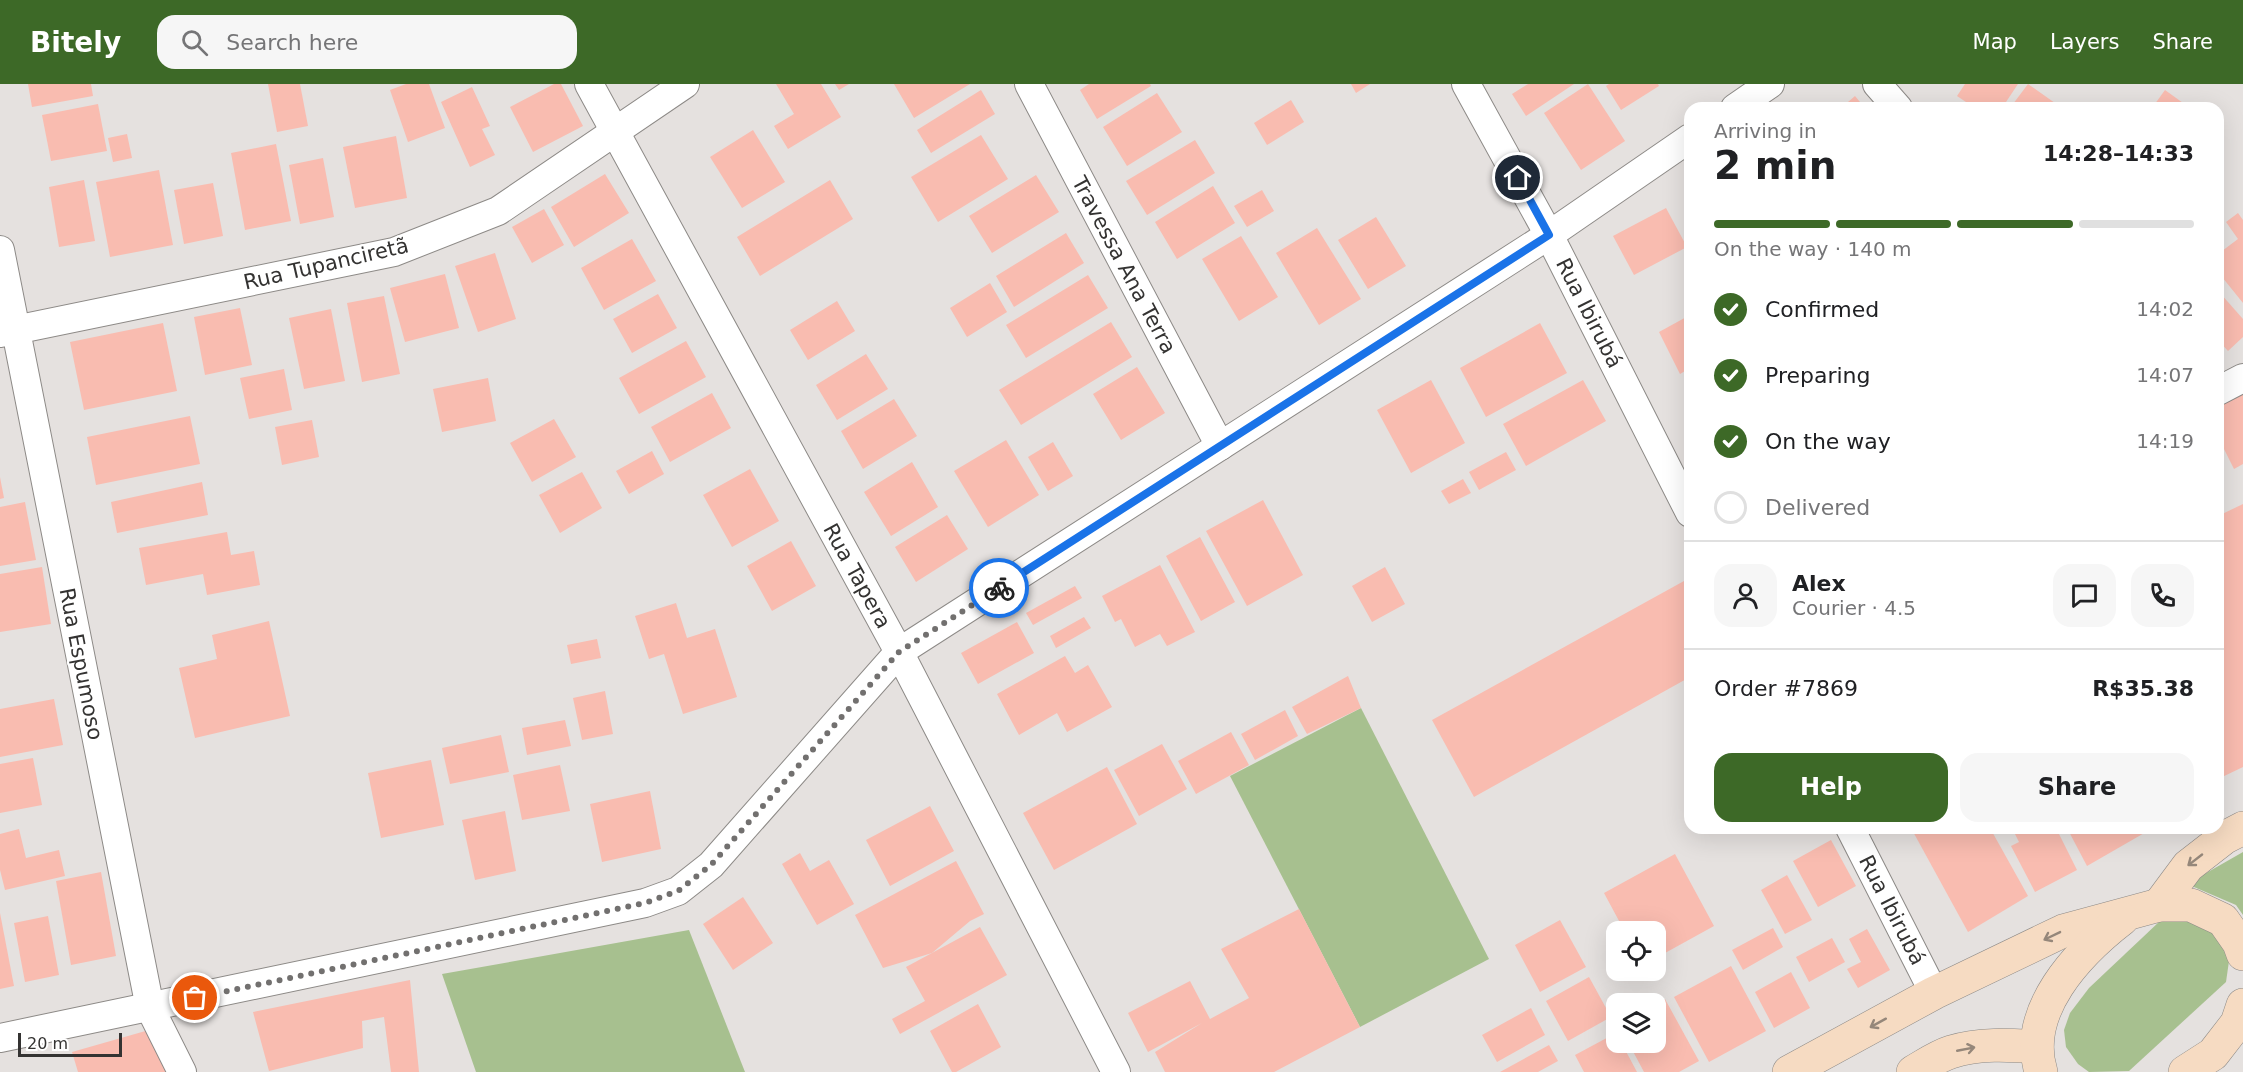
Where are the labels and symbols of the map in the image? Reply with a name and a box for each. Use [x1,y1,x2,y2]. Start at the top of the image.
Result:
pin [1492,152,1543,203]
street label: Travessa Ana Terra [1067,171,1181,358]
street label: Rua Tupanciretã [241,233,411,295]
street label: Rua Ibirubá [1551,254,1627,372]
street label: Rua Tapera [818,519,896,633]
courier [969,558,1029,618]
street label: Rua Espumoso [54,586,108,742]
street label: Rua Ibirubá [1854,851,1930,969]
one-way arrow [2187,854,2203,867]
one-way arrow [2043,930,2061,942]
pin [169,972,220,1023]
one-way arrow [1869,1018,1886,1030]
scale bar [18,1030,122,1058]
one-way arrow [1956,1043,1975,1054]

